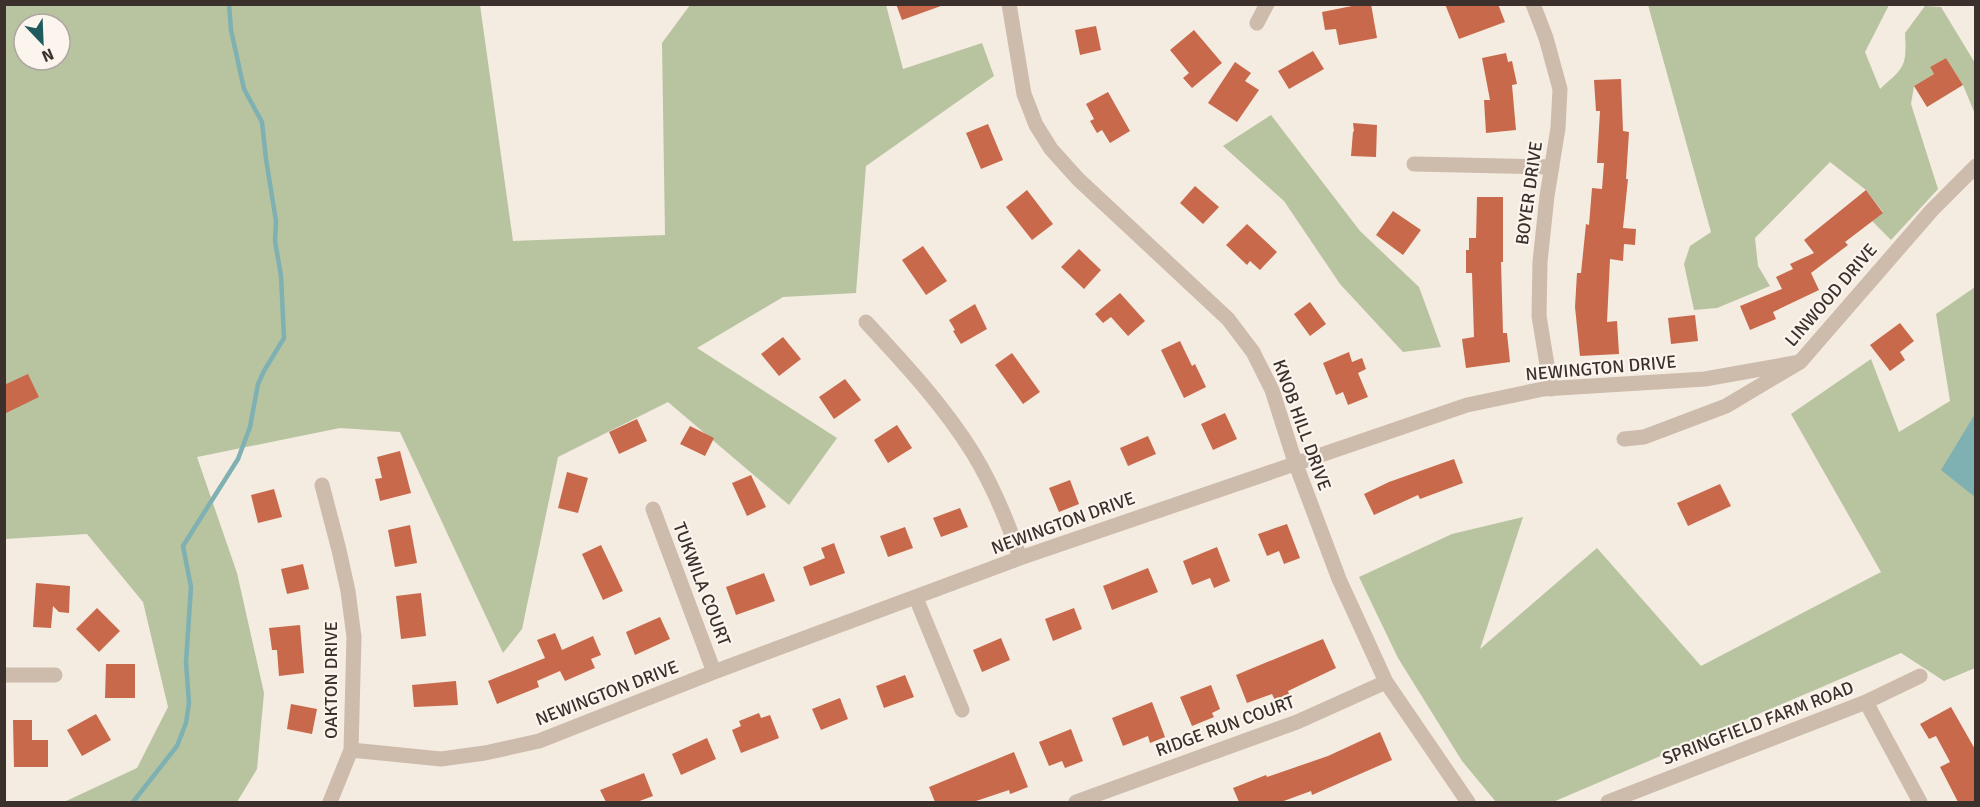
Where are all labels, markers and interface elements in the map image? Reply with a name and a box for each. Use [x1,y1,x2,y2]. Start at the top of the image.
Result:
north arrow [12,12,72,72]
text: N [38,44,57,66]
street label: BOYER DRIVE [1511,140,1547,246]
street label: LINWOOD DRIVE [1780,239,1882,351]
street label: NEWINGTON DRIVE [1525,350,1677,386]
street label: KNOB HILL DRIVE [1268,357,1336,493]
street label: NEWINGTON DRIVE [988,487,1138,559]
street label: TUKWILA COURT [668,519,736,649]
street label: OAKTON DRIVE [320,621,342,739]
street label: NEWINGTON DRIVE [532,656,682,730]
street label: SPRINGFIELD FARM ROAD [1659,676,1857,770]
street label: RIDGE RUN COURT [1152,691,1298,761]

